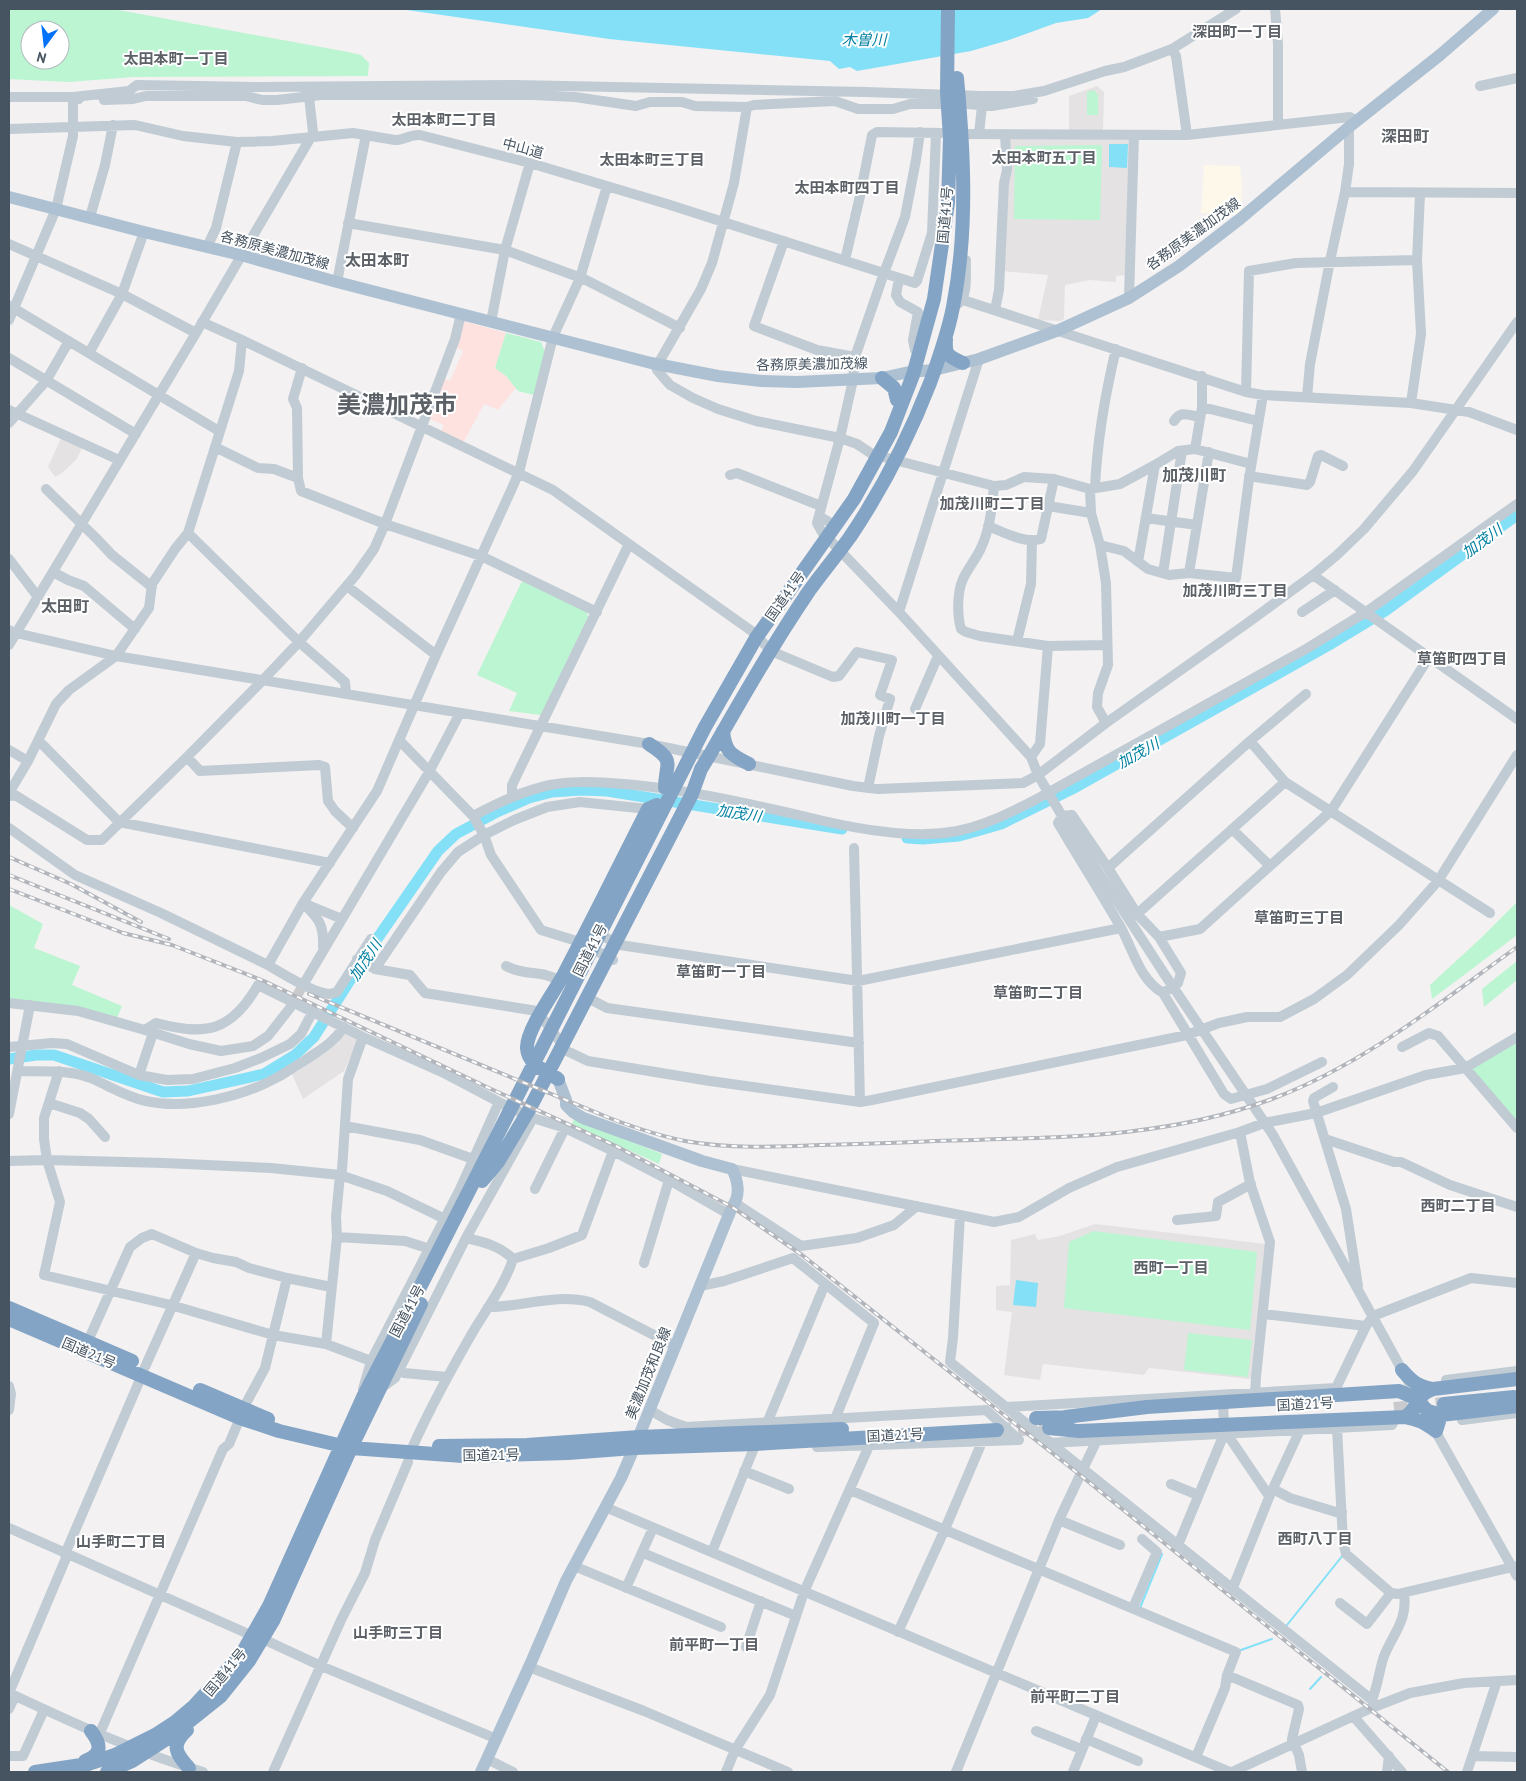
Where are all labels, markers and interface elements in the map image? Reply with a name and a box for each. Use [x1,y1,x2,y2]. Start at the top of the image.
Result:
north arrow [20,20,70,70]
district label: 深田町一丁目 [1192,22,1282,41]
water label: 木曽川 [841,30,888,49]
text: N [35,48,48,67]
district label: 太田本町一丁目 [123,49,229,68]
district label: 太田本町二丁目 [391,110,497,129]
district label: 深田町 [1381,126,1429,146]
street label: 中山道 [500,134,546,162]
district label: 太田本町五丁目 [991,148,1097,167]
district label: 太田本町三丁目 [599,150,705,169]
district label: 太田本町四丁目 [794,178,900,197]
street label: 国道41号 [934,186,956,244]
street label: 各務原美濃加茂線 [1142,194,1244,274]
street label: 各務原美濃加茂線 [219,227,331,273]
district label: 太田本町 [345,250,409,270]
street label: 各務原美濃加茂線 [756,354,868,374]
district label: 美濃加茂市 [337,389,457,420]
district label: 加茂川町 [1162,465,1226,485]
district label: 加茂川町二丁目 [939,494,1045,513]
water label: 加茂川 [1458,519,1507,562]
street label: 国道41号 [761,567,809,625]
district label: 加茂川町三丁目 [1182,581,1288,600]
district label: 太田町 [41,596,89,616]
district label: 草笛町四丁目 [1417,649,1507,668]
district label: 加茂川町一丁目 [840,709,946,728]
water label: 加茂川 [1114,733,1164,772]
water label: 加茂川 [715,800,765,826]
district label: 草笛町三丁目 [1254,908,1344,927]
street label: 国道41号 [569,920,611,980]
water label: 加茂川 [345,934,387,984]
district label: 草笛町一丁目 [676,962,766,981]
district label: 草笛町二丁目 [993,983,1083,1002]
district label: 西町二丁目 [1420,1196,1496,1215]
district label: 西町一丁目 [1133,1258,1209,1277]
street label: 国道41号 [386,1281,428,1341]
street label: 美濃加茂和良線 [621,1324,675,1422]
street label: 国道21号 [59,1334,119,1372]
street label: 国道21号 [1276,1394,1334,1414]
street label: 国道21号 [866,1425,924,1445]
street label: 国道21号 [462,1446,520,1464]
district label: 西町八丁目 [1277,1529,1353,1548]
district label: 山手町二丁目 [76,1532,166,1551]
district label: 山手町三丁目 [353,1623,443,1642]
district label: 前平町一丁目 [669,1635,759,1654]
street label: 国道41号 [200,1644,250,1700]
district label: 前平町二丁目 [1030,1687,1120,1706]

